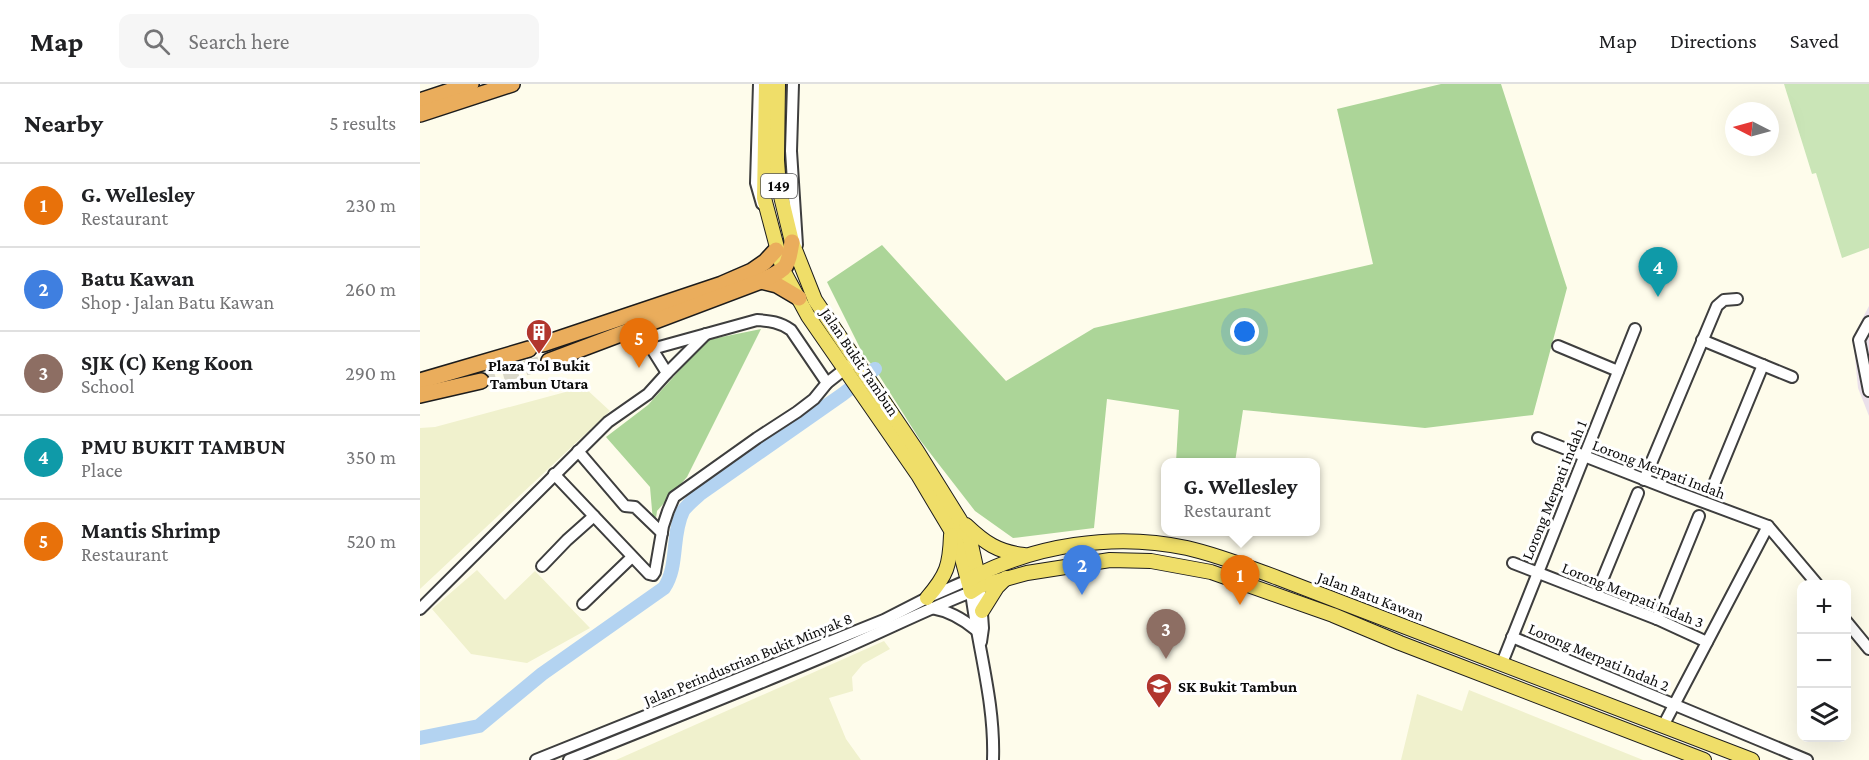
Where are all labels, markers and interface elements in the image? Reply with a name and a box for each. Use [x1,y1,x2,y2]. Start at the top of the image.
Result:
search box [119,14,539,68]
icon: search [140,25,173,58]
text: Map [30,26,83,57]
text: Search here [188,29,289,54]
text: Map [1599,29,1637,53]
text: Directions [1670,29,1757,53]
text: Saved [1790,29,1839,53]
north arrow [1725,102,1779,156]
text: Nearby [24,109,103,138]
text: 5 results [329,112,396,134]
road number: 149 [761,174,797,198]
text: G. Wellesley [81,182,195,207]
text: 1 [40,194,47,216]
text: 230 m [346,194,396,216]
text: Restaurant [81,207,168,229]
pin: 4 [1638,248,1678,297]
text: Batu Kawan [81,266,194,291]
text: 2 [38,278,49,300]
text: 260 m [345,278,396,300]
text: Shop · Jalan Batu Kawan [81,291,274,313]
street label: Jalan Bukit Tambun [816,303,903,420]
building icon: Plaza Tol Bukit Tambun Utara [524,317,554,355]
your location [1230,317,1259,346]
pin: 5 [620,318,658,368]
text: SJK (C) Keng Koon [81,350,253,375]
place label: Plaza Tol Bukit Tambun Utara [488,357,590,392]
text: 3 [39,362,48,384]
text: 290 m [345,362,396,384]
text: School [81,375,134,397]
street label: Lorong Merpati Indah 1 [1518,418,1591,563]
text: PMU BUKIT TAMBUN [81,434,286,459]
street label: Lorong Merpati Indah [1590,436,1728,503]
text: 4 [38,446,49,468]
text: 350 m [346,446,396,468]
popup [1161,458,1320,536]
text: Place [81,459,123,481]
text: G. Wellesley [1184,474,1297,499]
text: Restaurant [1184,499,1271,521]
text: Mantis Shrimp [81,518,221,543]
text: 5 [39,530,48,552]
text: 520 m [346,530,396,552]
text: Restaurant [81,543,168,565]
pin: 2 [1062,546,1102,595]
pin: 1 [1220,556,1260,605]
street label: Lorong Merpati Indah 3 [1559,559,1706,632]
street label: Jalan Batu Kawan [1313,567,1427,625]
map controls [1797,580,1851,742]
button: + [1797,580,1851,634]
street label: Jalan Perindustrian Bukit Minyak 8 [639,609,855,710]
pin: 3 [1146,610,1186,659]
street label: Lorong Merpati Indah 2 [1526,620,1672,695]
button: − [1797,634,1851,688]
school or university icon: SK Bukit Tambun [1144,671,1174,709]
place label: SK Bukit Tambun [1178,678,1297,695]
button: layers [1797,688,1851,742]

